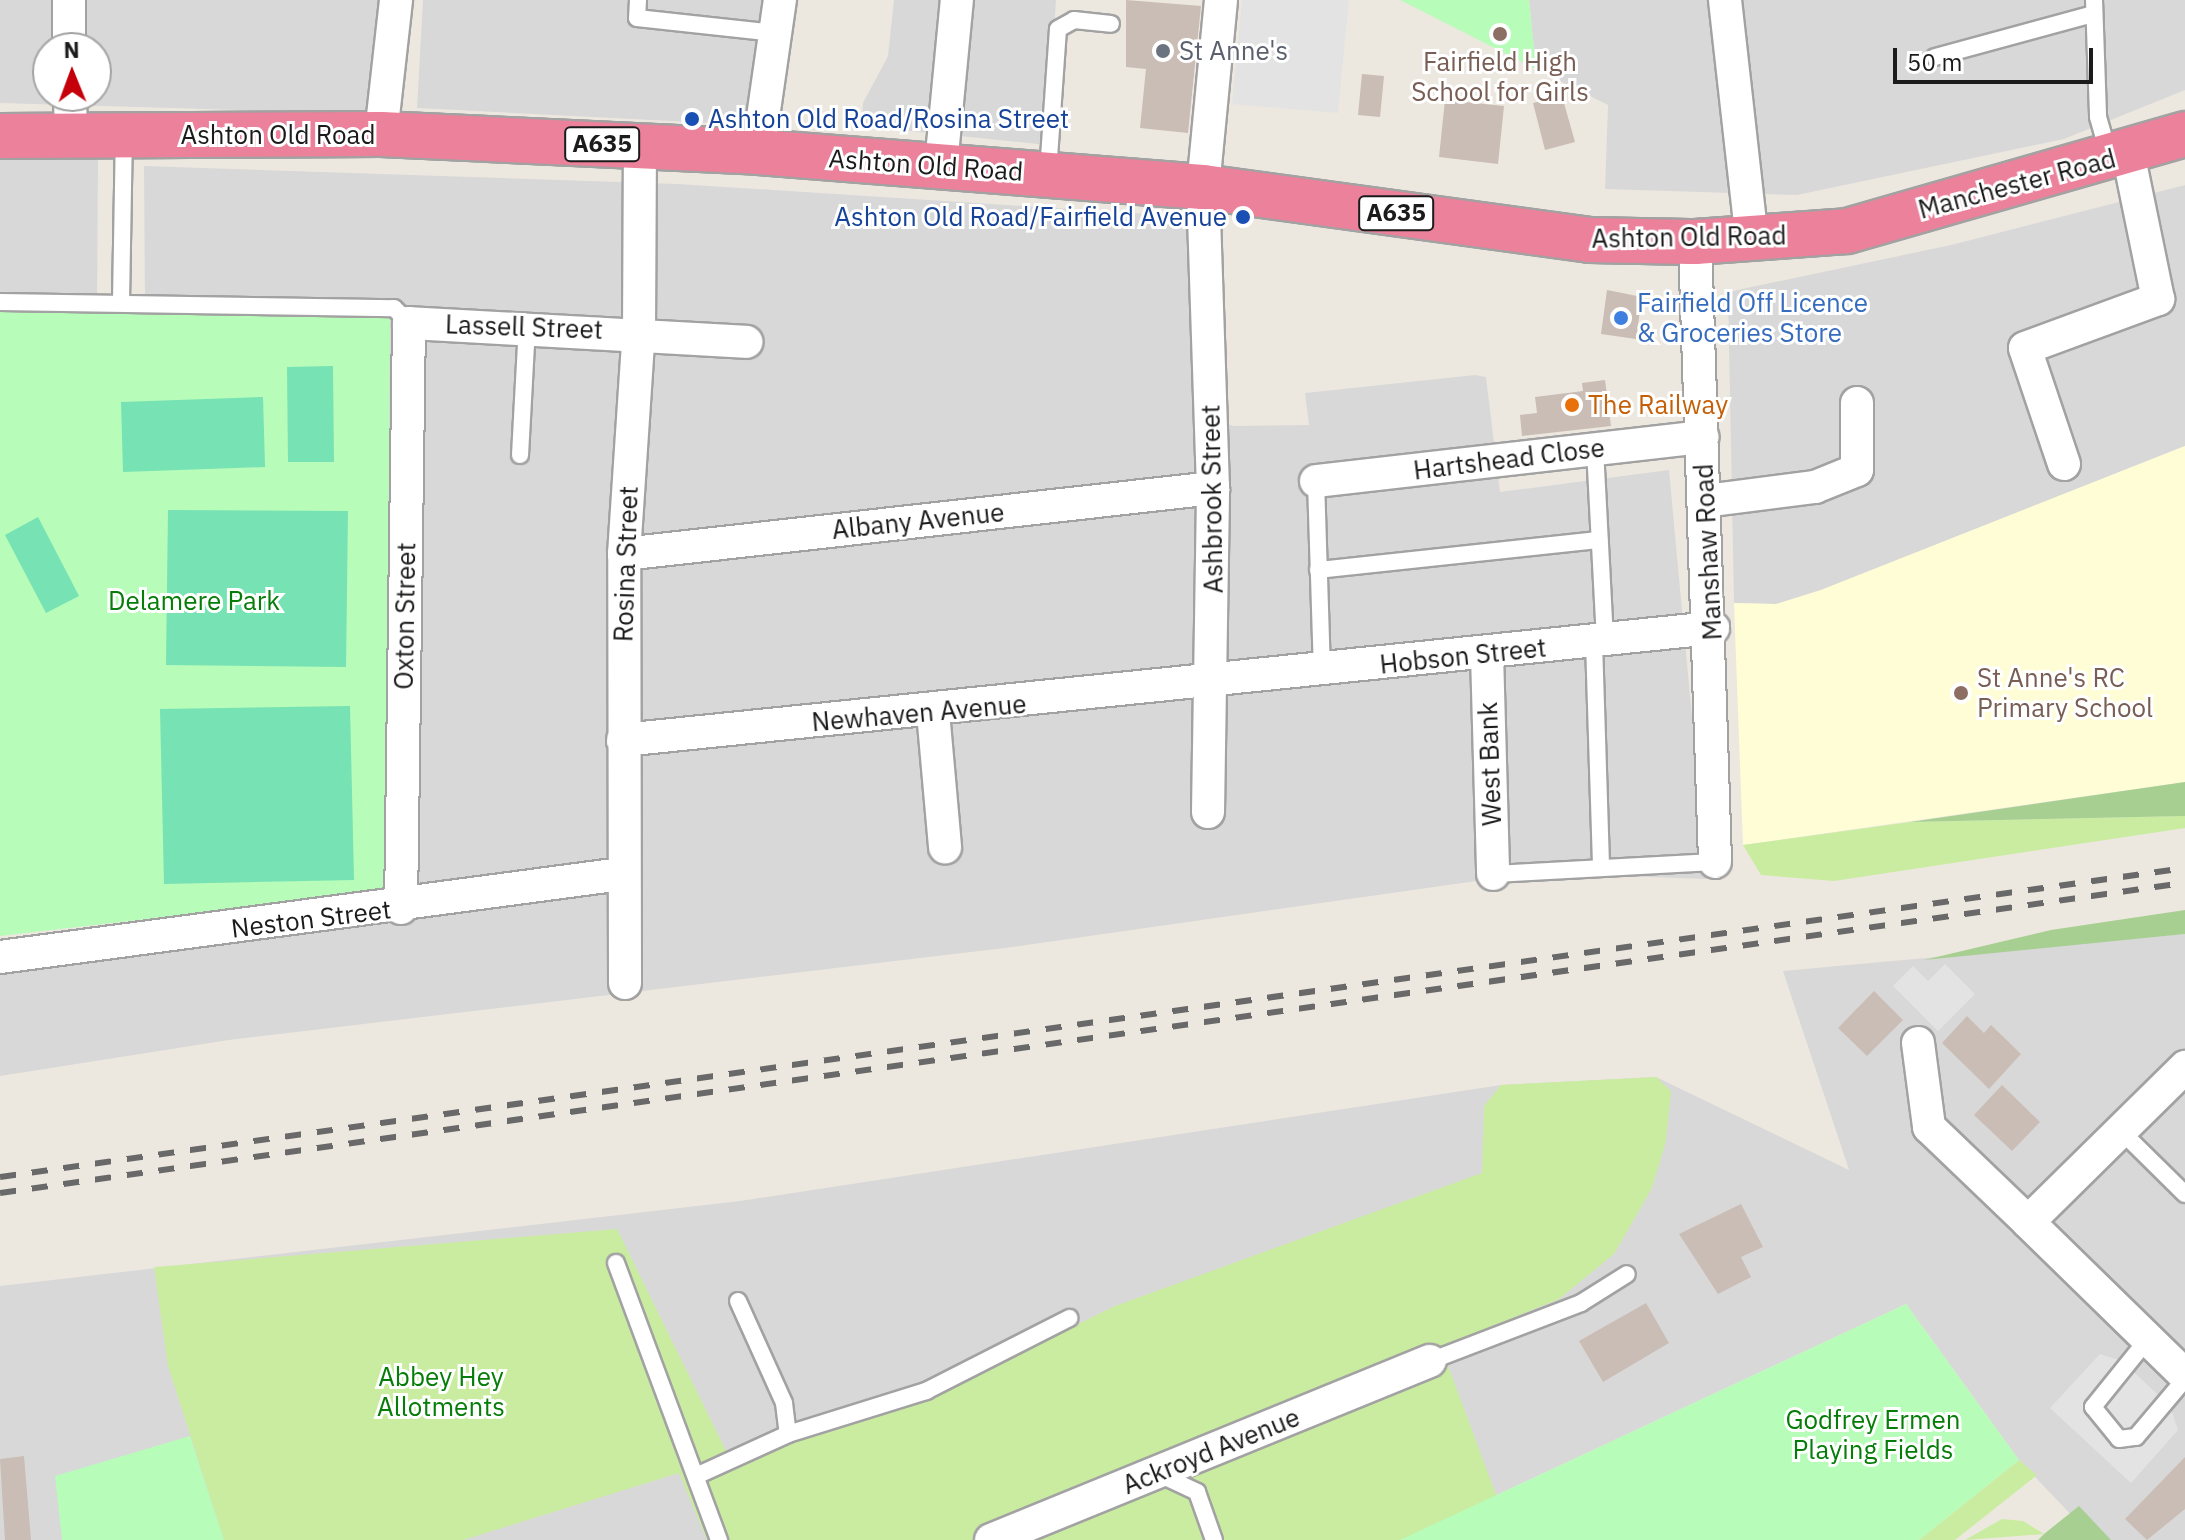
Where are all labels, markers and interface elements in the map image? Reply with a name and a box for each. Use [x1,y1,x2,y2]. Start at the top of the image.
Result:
marker: Fairfield High School for Girls [1491,25,1509,43]
north arrow [32,32,112,112]
scale bar [1897,32,2097,82]
text: N [63,35,80,64]
place label: St Anne's [1179,35,1288,67]
marker: St Anne's [1154,42,1172,60]
place label: Fairfield High School for Girls [1411,46,1589,108]
text: 50 m [1907,46,1962,78]
place label: Ashton Old Road/Rosina Street [708,103,1069,135]
marker: Ashton Old Road/Rosina Street [683,110,701,128]
street label: Ashton Old Road [180,119,376,151]
road number: A635 [564,124,640,164]
street label: Ashton Old Road [828,143,1024,187]
street label: Manchester Road [1915,143,2119,225]
road number: A635 [1358,193,1434,233]
place label: Ashton Old Road/Fairfield Avenue [834,201,1227,233]
marker: Ashton Old Road/Fairfield Avenue [1234,208,1252,226]
street label: Ashton Old Road [1591,220,1787,254]
place label: Fairfield Off Licence & Groceries Store [1637,287,1868,348]
street label: Lassell Street [445,309,603,345]
marker: Fairfield Off Licence & Groceries Store [1612,309,1630,327]
place label: The Railway [1588,389,1728,421]
marker: The Railway [1563,396,1581,414]
street label: Ashbrook Street [1195,404,1229,594]
street label: Hartshead Close [1412,432,1606,486]
street label: Manshaw Road [1688,463,1728,641]
street label: Rosina Street [608,485,644,643]
street label: Albany Avenue [830,496,1006,546]
street label: Oxton Street [388,542,422,690]
park label: Delamere Park [108,585,280,617]
street label: Hobson Street [1378,632,1548,680]
place label: St Anne's RC Primary School [1977,662,2153,724]
marker: St Anne's RC Primary School [1952,684,1970,702]
street label: Newhaven Avenue [810,688,1028,738]
street label: West Bank [1472,701,1508,827]
street label: Neston Street [229,894,393,944]
park label: Abbey Hey Allotments [377,1361,505,1422]
street label: Ackroyd Avenue [1118,1401,1304,1501]
park label: Godfrey Ermen Playing Fields [1785,1404,1961,1466]

